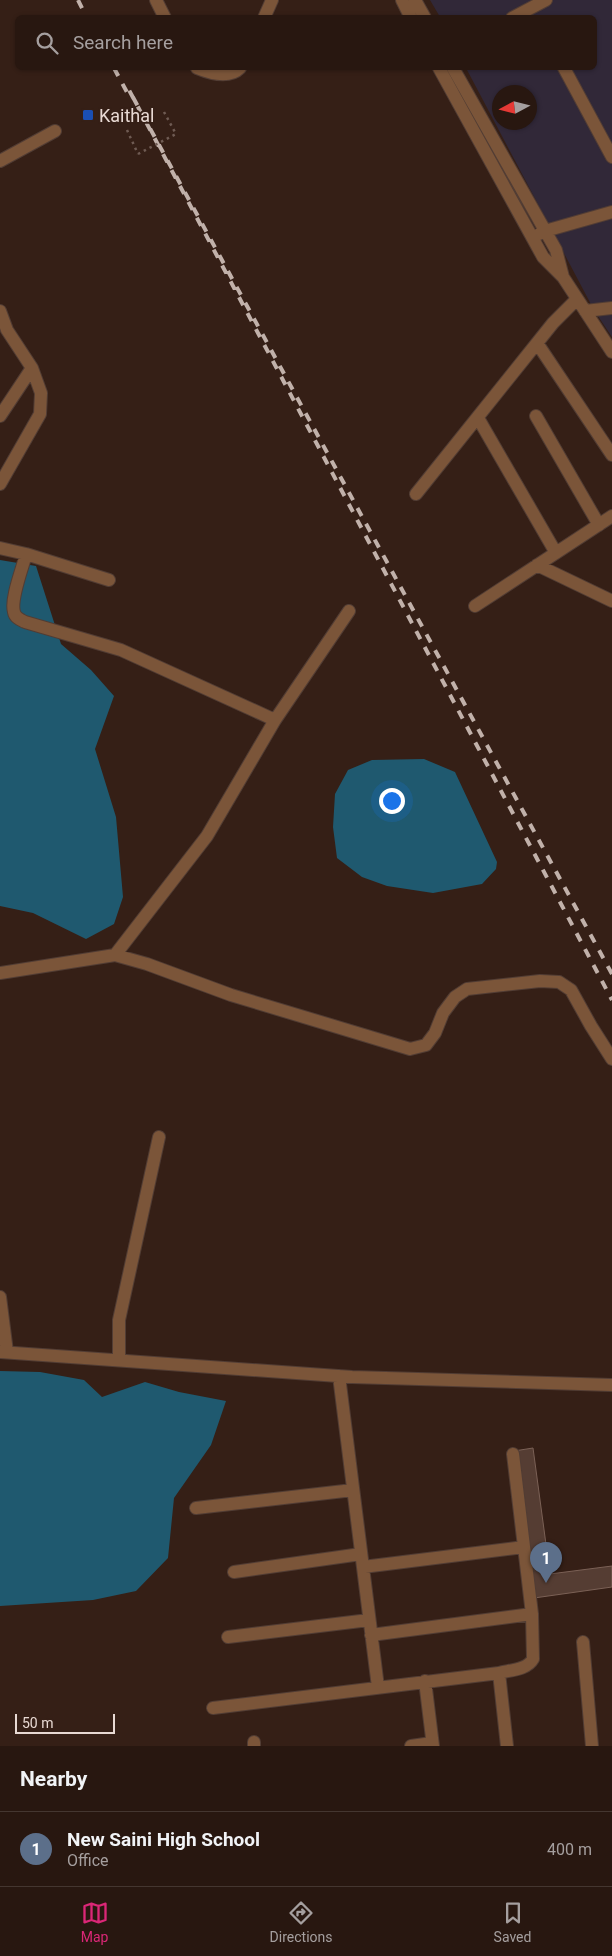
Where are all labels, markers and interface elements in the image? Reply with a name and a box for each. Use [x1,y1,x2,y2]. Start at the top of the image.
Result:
search box [15,15,597,70]
icon: search [33,29,61,57]
text: Search here [73,31,173,54]
north arrow [492,85,537,130]
place label: Kaithal [99,105,154,126]
marker: Kaithal [81,108,95,122]
your location [379,788,405,814]
pin: 1 [530,1542,562,1583]
scale bar [15,1711,115,1734]
text: 50 m [22,1715,54,1731]
text: Nearby [20,1767,87,1791]
text: New Saini High School [67,1828,260,1851]
text: 1 [31,1840,41,1859]
text: 400 m [547,1840,592,1859]
text: Office [67,1851,109,1870]
tab: Map [81,1899,109,1945]
tab: Directions [270,1899,333,1945]
tab: Saved [494,1899,531,1945]

